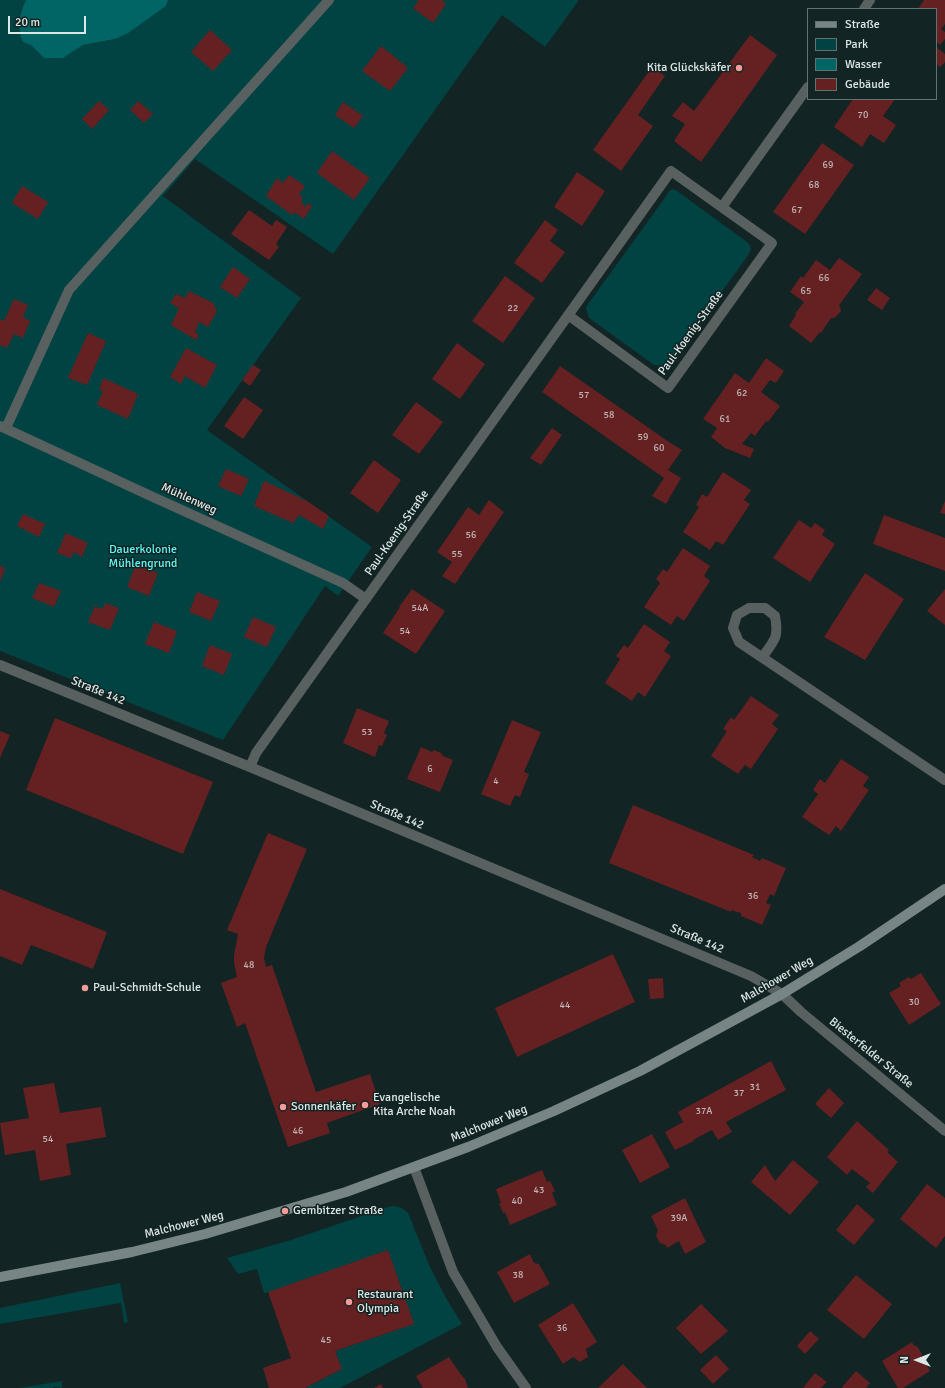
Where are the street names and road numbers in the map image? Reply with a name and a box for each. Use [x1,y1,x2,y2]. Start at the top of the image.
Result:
street label: Paul-Koenig-Straße [655,288,727,378]
street label: Mühlenweg [159,480,219,518]
street label: Paul-Koenig-Straße [362,487,432,579]
street label: Straße 142 [69,674,127,708]
street label: Straße 142 [368,797,426,833]
street label: Straße 142 [668,921,726,957]
street label: Malchower Weg [738,953,816,1007]
street label: Biesterfelder Straße [826,1015,916,1091]
street label: Malchower Weg [449,1102,529,1146]
street label: Malchower Weg [143,1208,225,1242]

